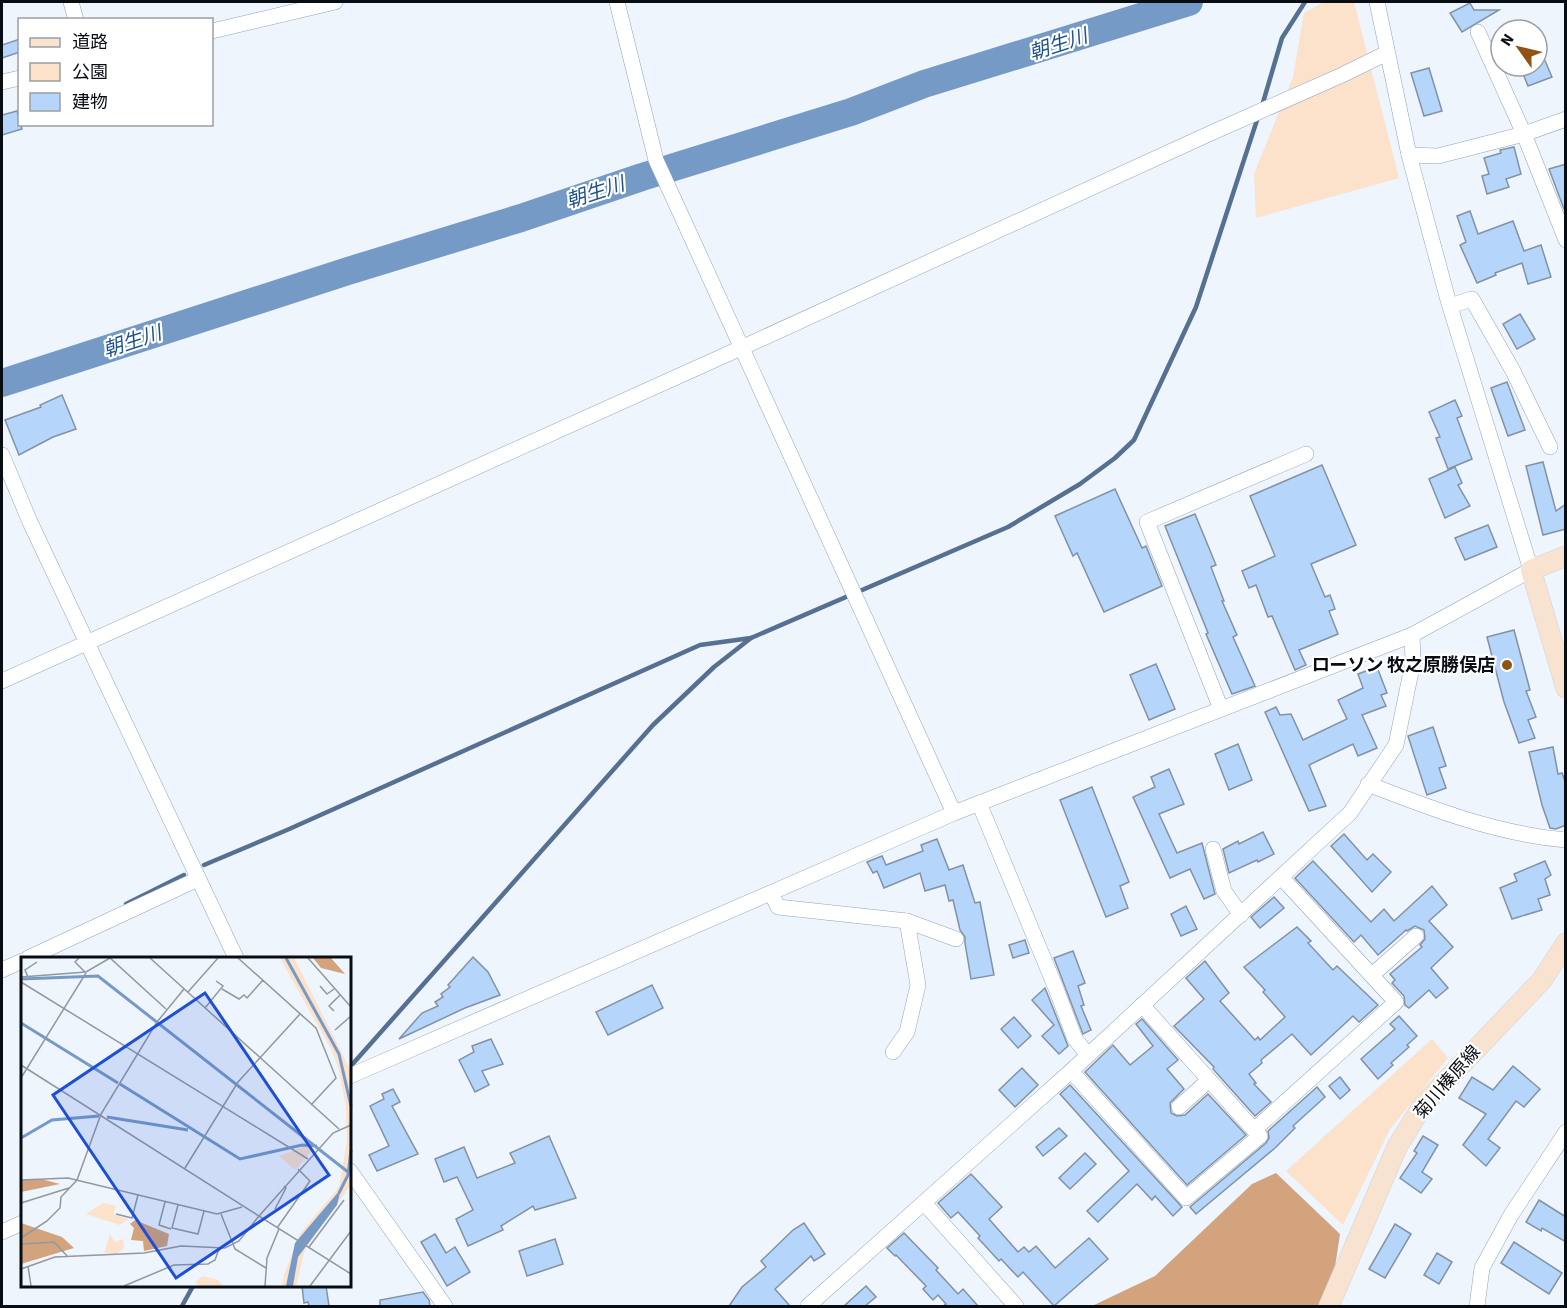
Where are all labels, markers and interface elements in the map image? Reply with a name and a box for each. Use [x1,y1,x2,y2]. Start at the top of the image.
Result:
legend [18,18,213,126]
north arrow [1489,18,1549,78]
water label: 朝生川 [1025,22,1093,68]
text: 道路 [72,30,108,55]
text: N [1495,30,1519,51]
text: 公園 [72,60,108,85]
text: 建物 [72,90,108,115]
water label: 朝生川 [562,170,630,216]
water label: 朝生川 [99,319,167,365]
place label: ローソン 牧之原勝俣店 [1311,653,1495,678]
marker: ローソン 牧之原勝俣店 [1500,658,1514,672]
inset map [21,957,351,1287]
street label: 菊川榛原線 [1408,1040,1486,1124]

